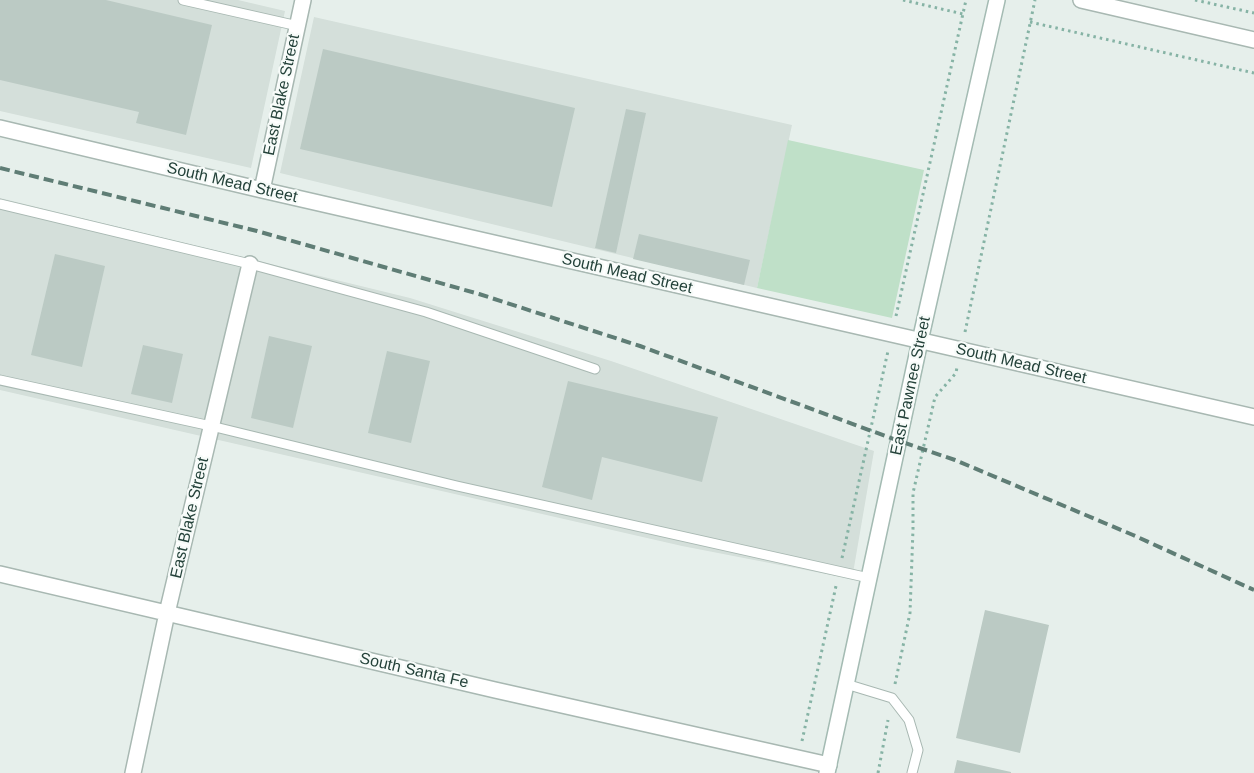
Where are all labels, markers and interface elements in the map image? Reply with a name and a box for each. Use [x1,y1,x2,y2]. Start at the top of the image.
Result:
street label: East Blake Street [260,33,304,157]
street label: South Mead Street [165,159,299,207]
street label: South Mead Street [560,250,694,298]
street label: East Pawnee Street [887,315,935,457]
street label: South Mead Street [954,340,1088,388]
street label: East Blake Street [167,456,213,580]
street label: South Santa Fe [358,649,470,693]

